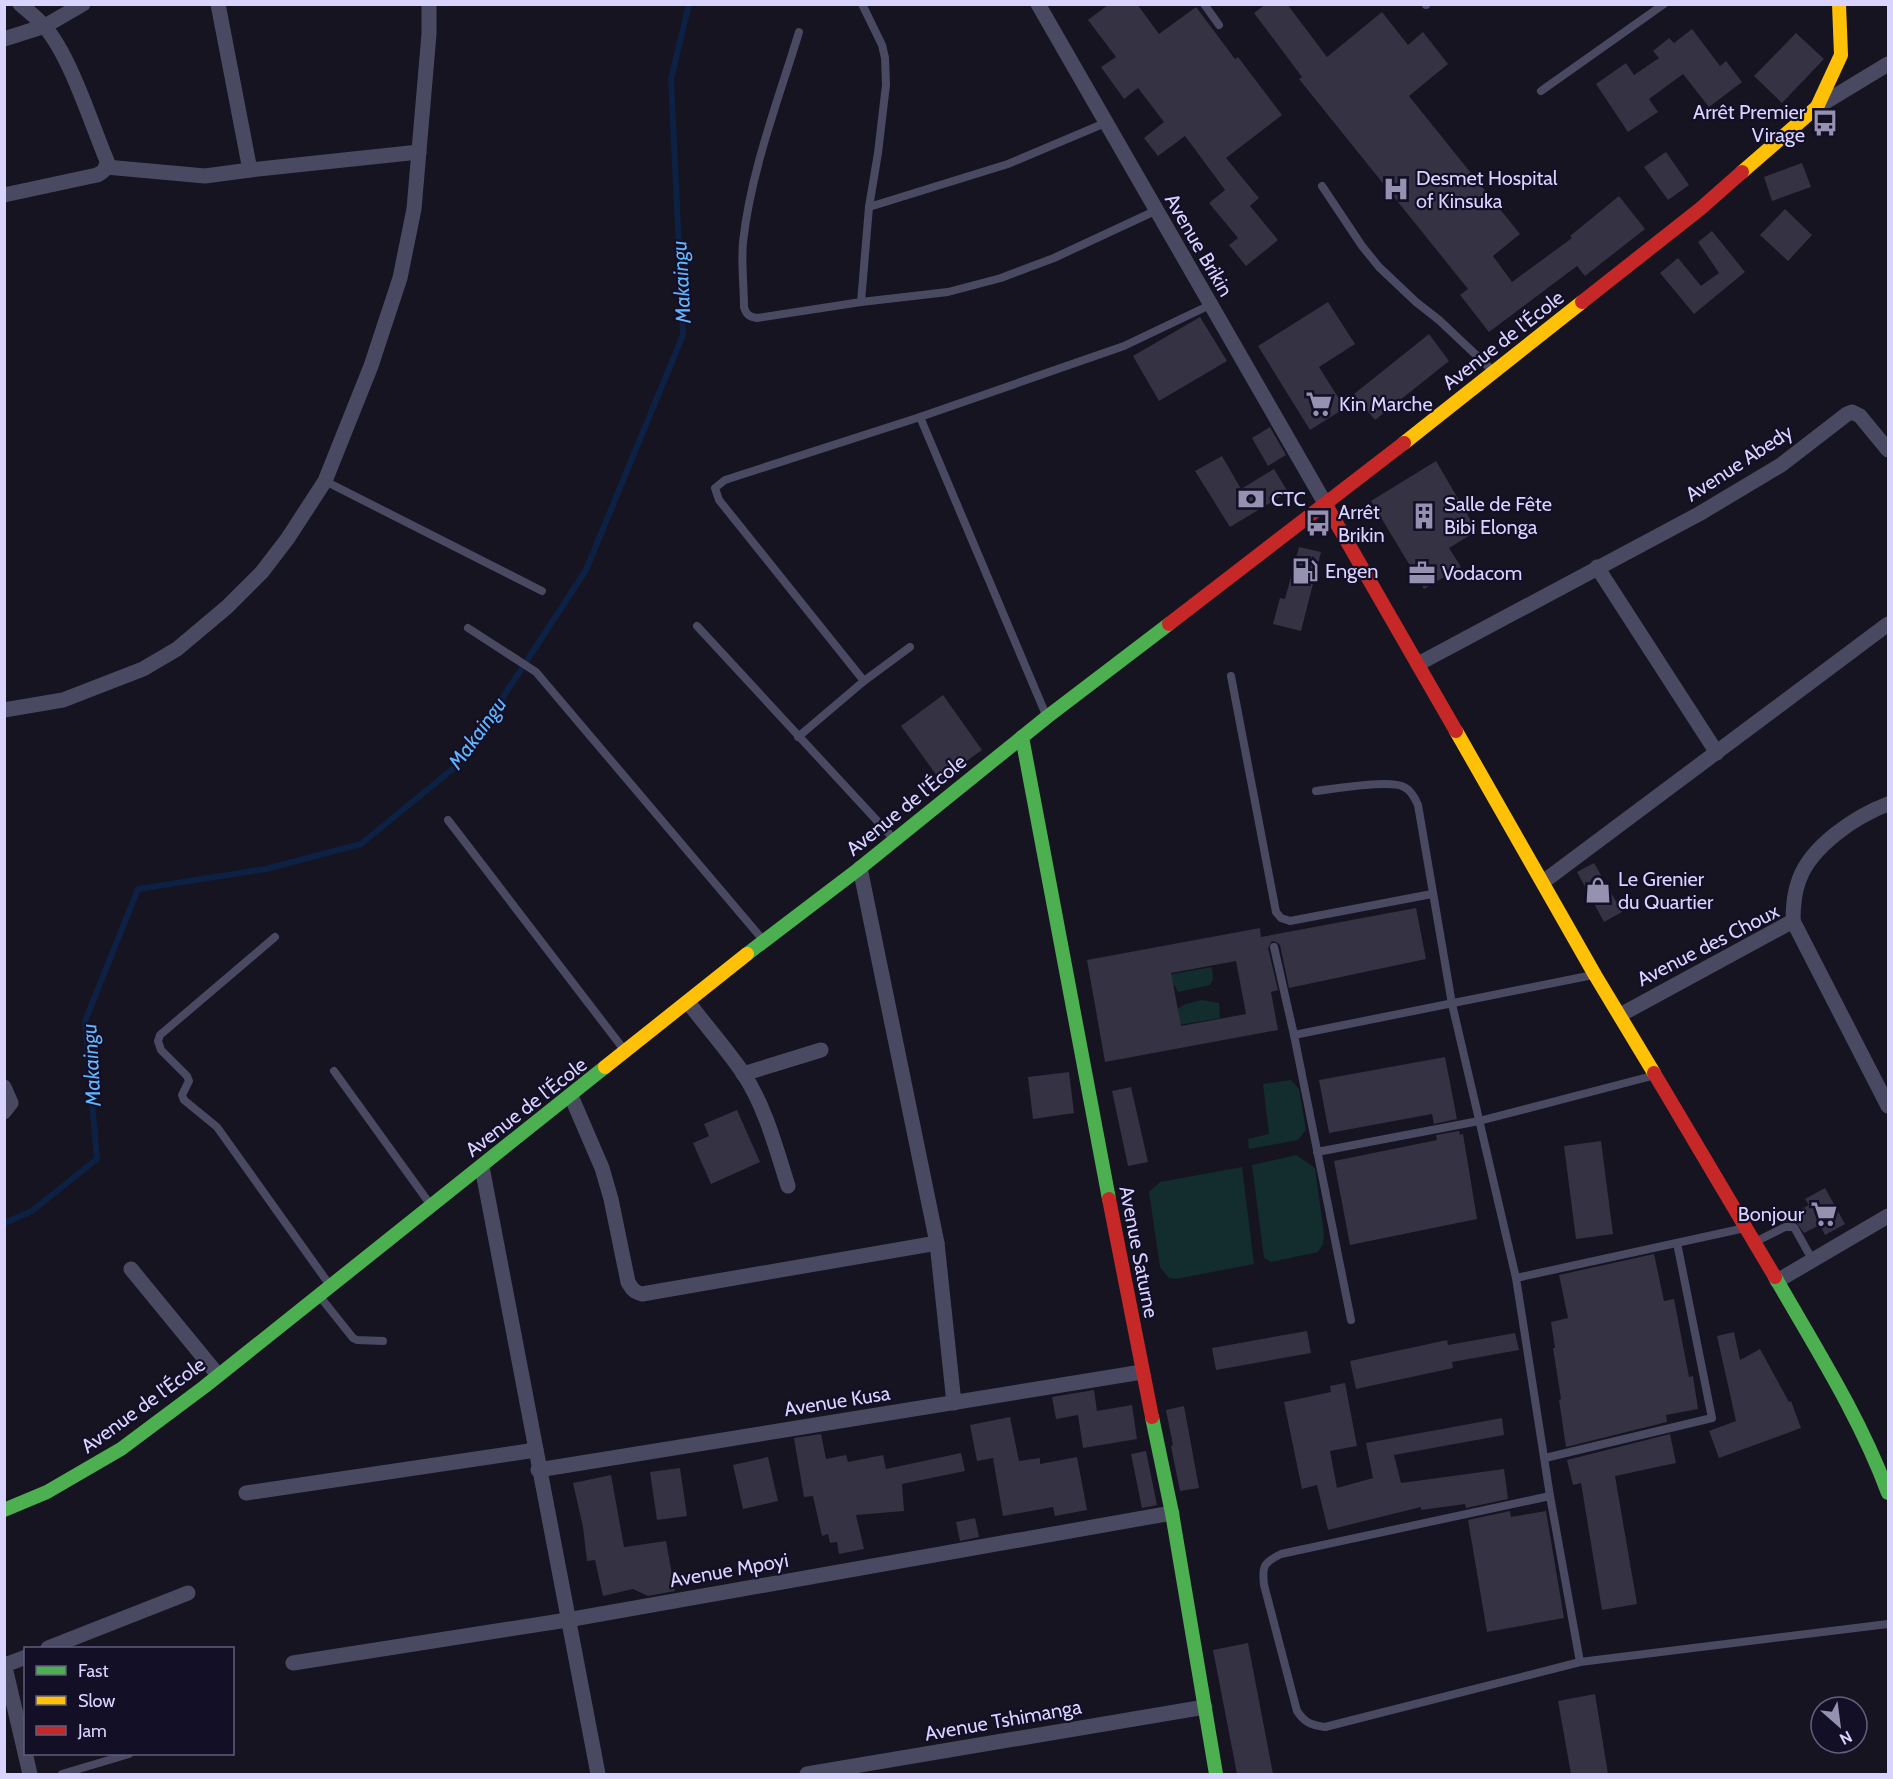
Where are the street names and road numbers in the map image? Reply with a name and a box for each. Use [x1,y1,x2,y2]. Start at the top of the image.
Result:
street label: Avenue Brikin [1160,189,1238,301]
street label: Avenue de l'École [1438,285,1568,395]
street label: Avenue Abedy [1681,420,1797,506]
street label: Avenue de l'École [841,749,971,861]
street label: Avenue des Choux [1633,899,1783,991]
street label: Avenue de l'École [461,1052,591,1162]
street label: Avenue Saturne [1114,1184,1164,1320]
street label: Avenue de l'École [76,1352,210,1458]
street label: Avenue Kusa [782,1381,892,1421]
street label: Avenue Mpoyi [668,1548,790,1592]
street label: Avenue Tshimanga [923,1694,1084,1746]

